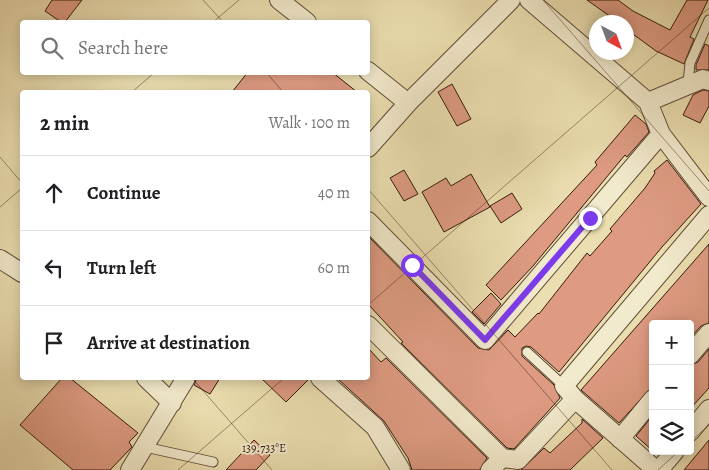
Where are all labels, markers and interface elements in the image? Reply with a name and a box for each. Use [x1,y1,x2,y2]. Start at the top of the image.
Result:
north arrow [589,15,634,60]
search box [20,20,370,75]
icon: search [38,34,66,62]
text: Search here [78,35,168,61]
text: 2 min [40,109,89,137]
text: Walk · 100 m [269,112,350,134]
icon: ahead [40,179,68,207]
text: Continue [87,180,161,206]
text: 40 m [318,182,350,204]
route end [579,207,602,230]
icon: left [40,254,68,282]
route start [401,254,424,277]
text: Turn left [87,255,156,281]
text: 60 m [318,257,350,279]
map controls [649,320,694,455]
button: + [649,320,694,365]
icon: arrive [40,329,68,357]
text: Arrive at destination [87,330,250,356]
button: − [649,365,694,410]
button: layers [649,410,694,455]
text: 139.733°E [242,440,286,456]

